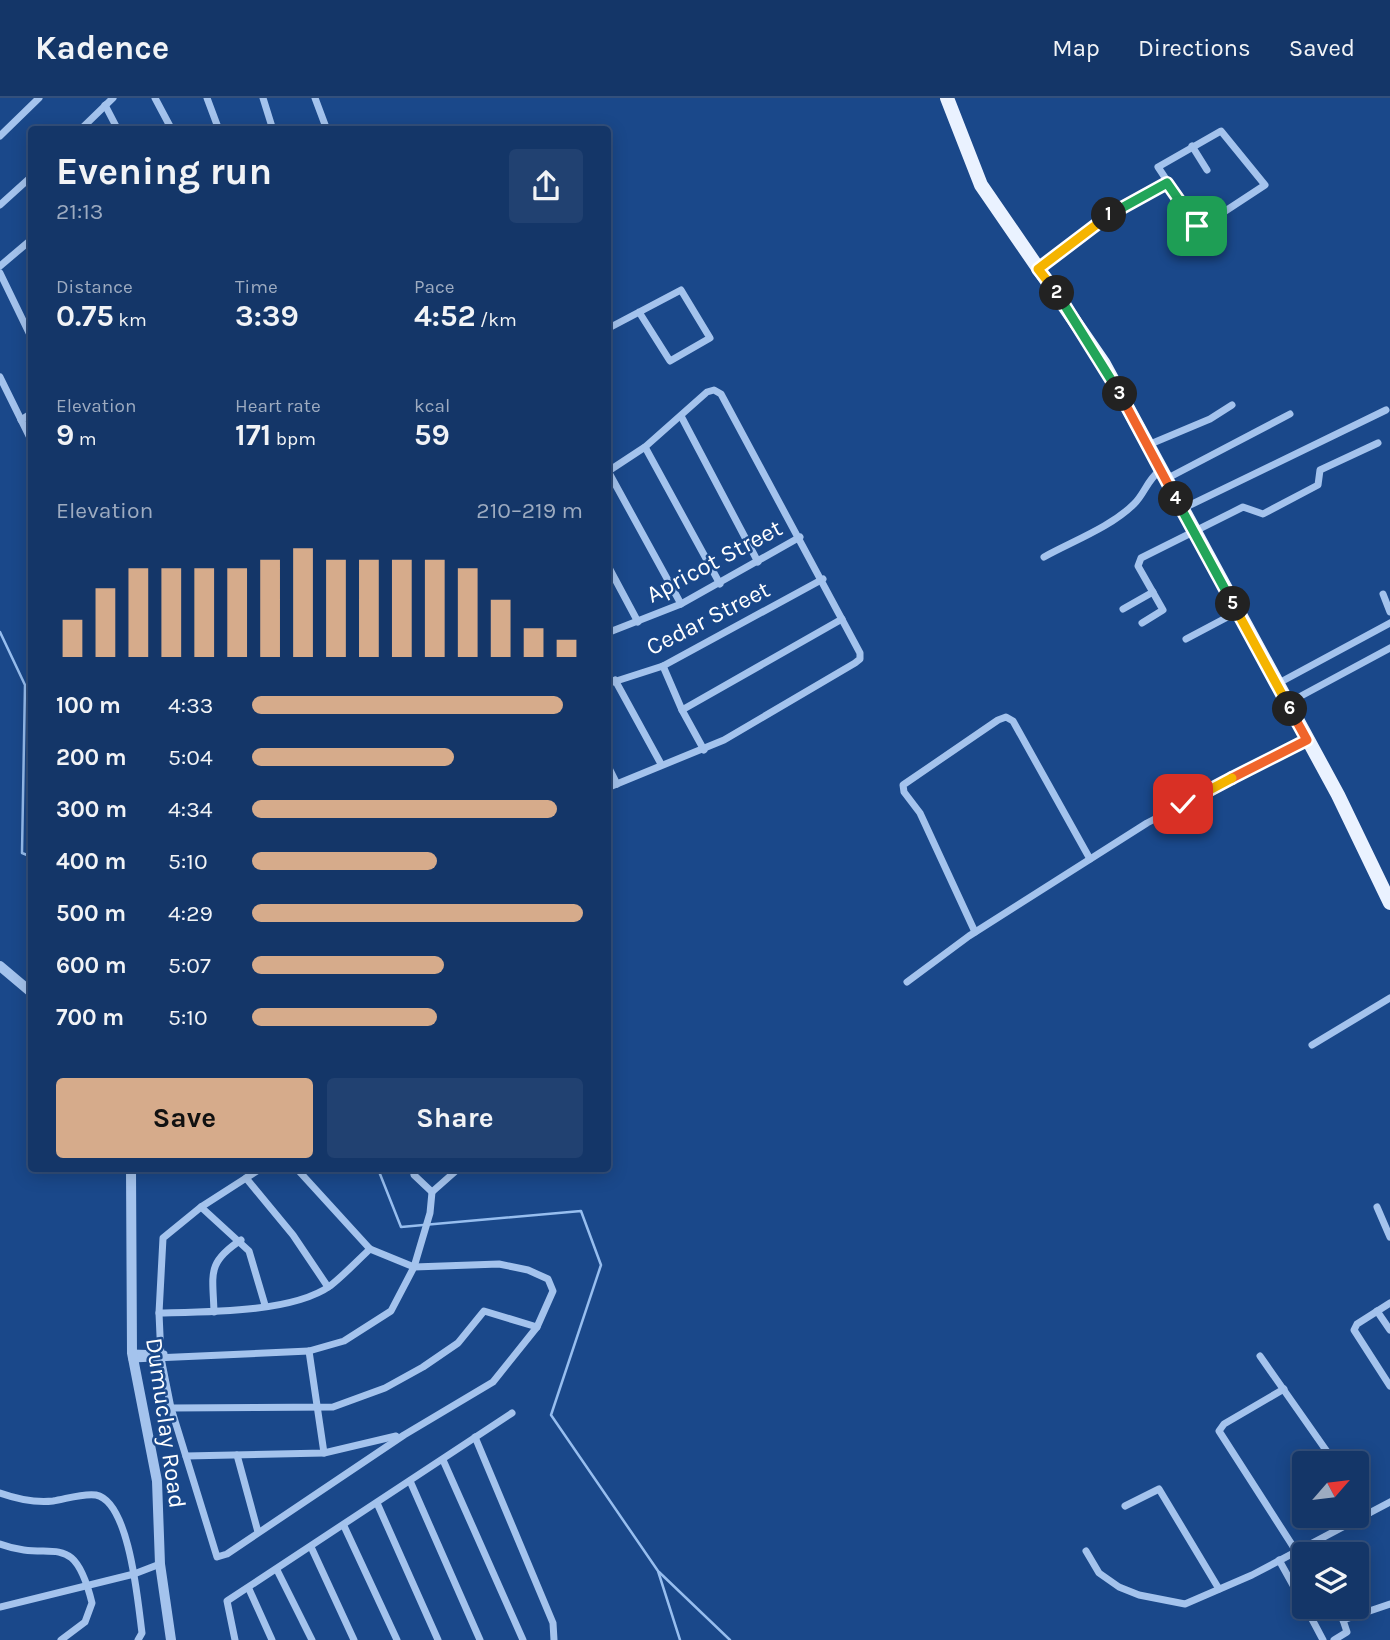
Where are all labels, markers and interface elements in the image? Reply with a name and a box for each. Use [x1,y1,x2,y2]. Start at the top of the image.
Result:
text: Kadence [35,29,169,67]
text: Map [1052,34,1100,62]
text: Directions [1138,34,1251,62]
text: Saved [1289,34,1355,62]
text: Evening run [56,149,272,194]
button: share [509,149,583,223]
pin [1167,196,1227,256]
text: 21:13 [56,198,103,225]
pin: 1 [1092,198,1126,232]
text: 1 [1105,203,1112,225]
icon: arrive [1178,207,1216,245]
text: Distance [56,276,133,298]
text: Time [235,276,278,298]
text: Pace [414,276,455,298]
pin: 2 [1040,276,1074,310]
text: 2 [1051,281,1062,303]
text: 0.75 [56,298,114,334]
text: 3:39 [235,298,299,334]
text: 4:52 [414,298,476,334]
text: km [114,309,147,331]
text: /km [476,309,517,331]
pin: 3 [1102,376,1138,412]
text: 3 [1114,382,1125,404]
text: Elevation [56,395,136,417]
text: Heart rate [235,395,321,417]
text: kcal [414,395,450,417]
text: 9 [56,417,74,453]
text: 171 [235,417,271,453]
text: 59 [414,417,450,453]
text: m [74,428,97,450]
text: bpm [271,428,316,450]
pin: 4 [1158,482,1194,516]
text: 4 [1170,487,1181,509]
text: Elevation [56,497,153,524]
text: 210–219 m [476,497,583,524]
street label: Apricot Street [641,513,787,609]
street label: Cedar Street [642,575,774,661]
pin: 5 [1216,587,1250,622]
text: 5 [1227,592,1238,614]
text: 100 m [56,692,121,719]
text: 4:33 [168,692,213,719]
pin: 6 [1272,692,1308,726]
text: 6 [1284,697,1295,719]
text: 200 m [56,744,127,771]
text: 5:04 [168,744,213,771]
pin [1153,774,1213,834]
icon: check [1164,785,1202,823]
text: 300 m [56,796,127,823]
text: 4:34 [168,796,213,823]
text: 400 m [56,848,126,875]
text: 5:10 [168,848,208,875]
text: 500 m [56,900,126,927]
text: 4:29 [168,900,213,927]
text: 600 m [56,952,127,979]
text: 5:07 [168,952,211,979]
text: 700 m [56,1004,124,1031]
text: 5:10 [168,1004,208,1031]
button: Save [56,1078,313,1158]
button: Share [327,1078,583,1158]
street label: Dumuclay Road [140,1336,192,1510]
north arrow [1292,1451,1368,1528]
map controls [1292,1451,1369,1619]
button: layers [1292,1542,1369,1619]

